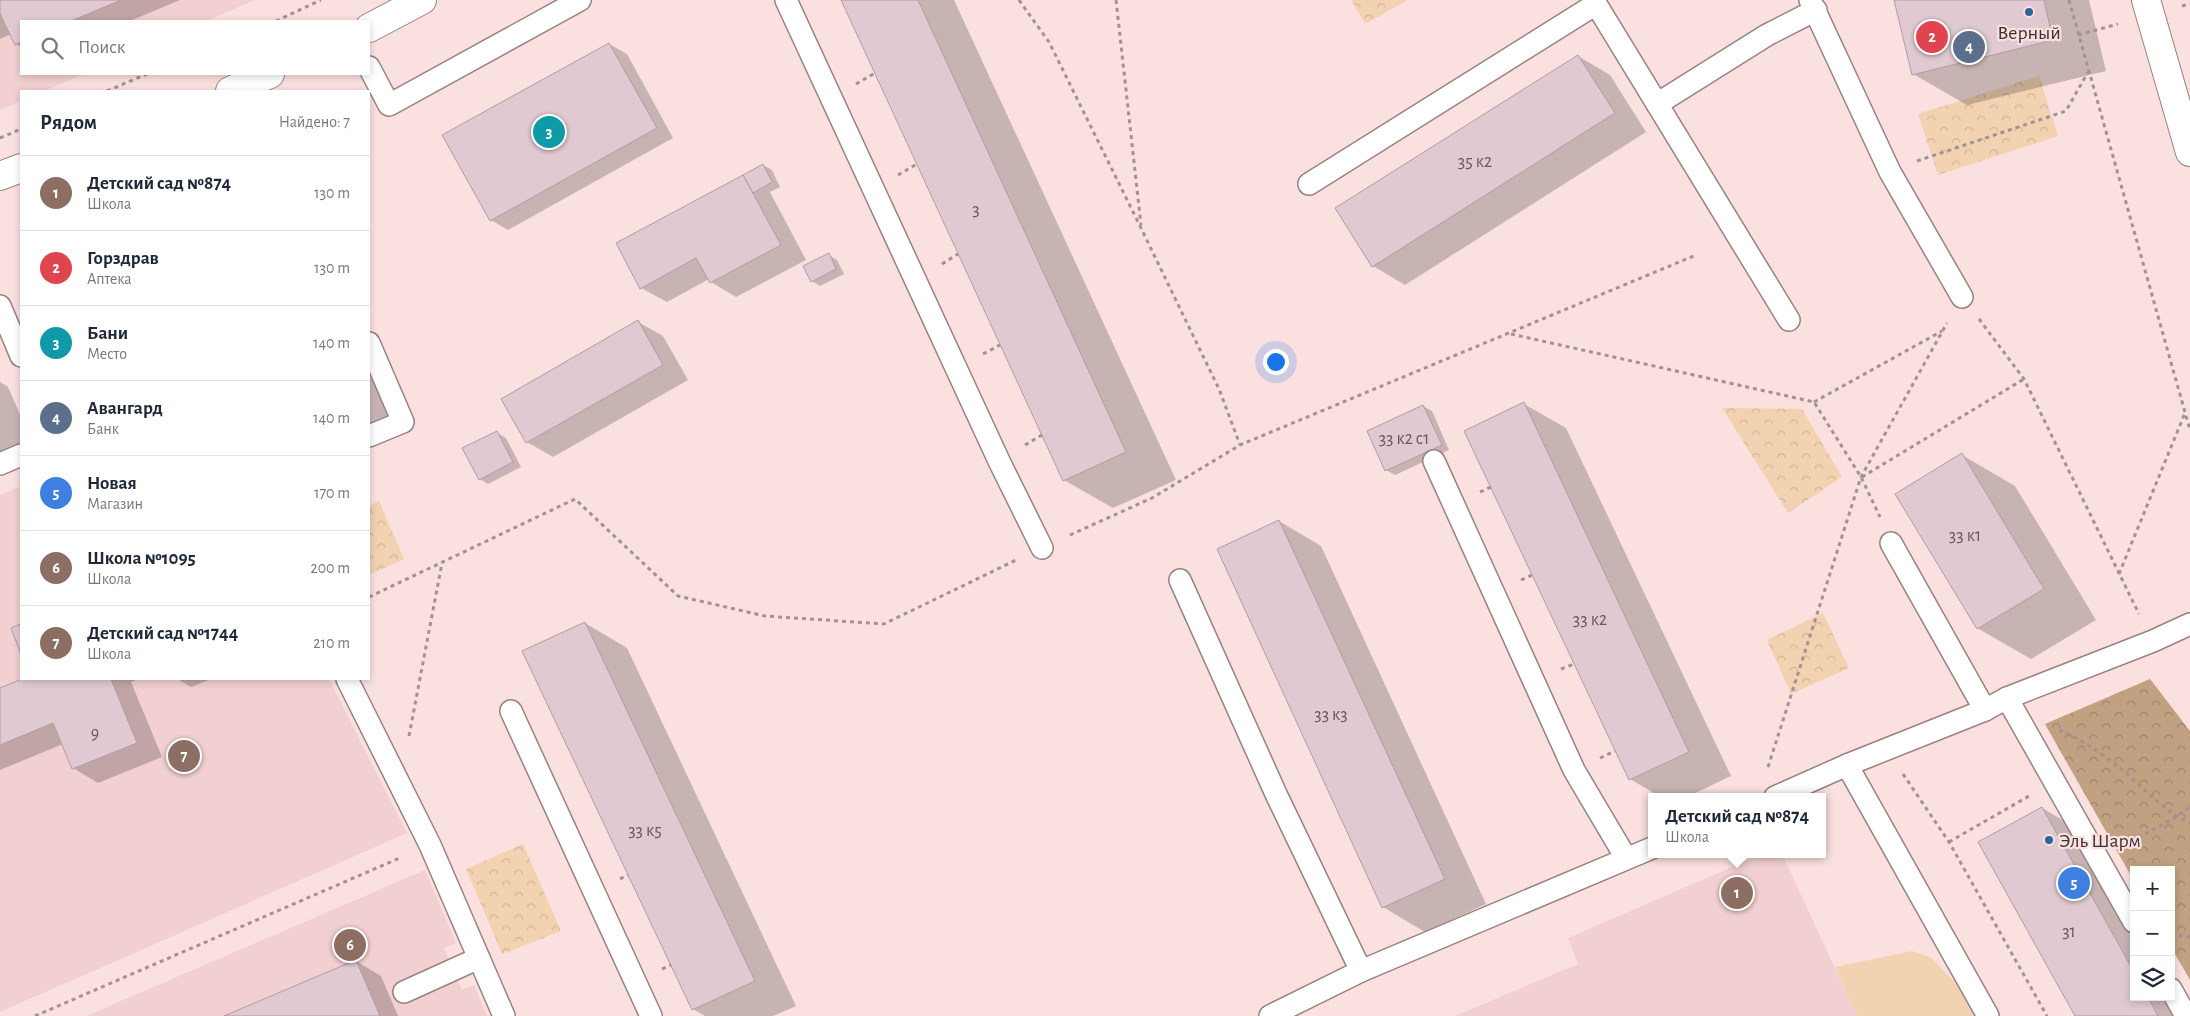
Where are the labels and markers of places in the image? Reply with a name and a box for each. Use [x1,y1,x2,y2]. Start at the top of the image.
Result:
marker: Верный [2023,6,2035,18]
pin: 2 [1916,18,1948,56]
place label: Верный [1997,23,2061,43]
pin: 4 [1953,28,1985,66]
pin: 3 [533,113,565,151]
pin: 7 [168,737,200,775]
place label: Эль Шарм [2059,831,2141,851]
marker: Эль Шарм [2043,834,2055,846]
pin: 5 [2058,864,2090,902]
pin: 1 [1721,874,1753,912]
pin: 6 [334,926,366,964]

